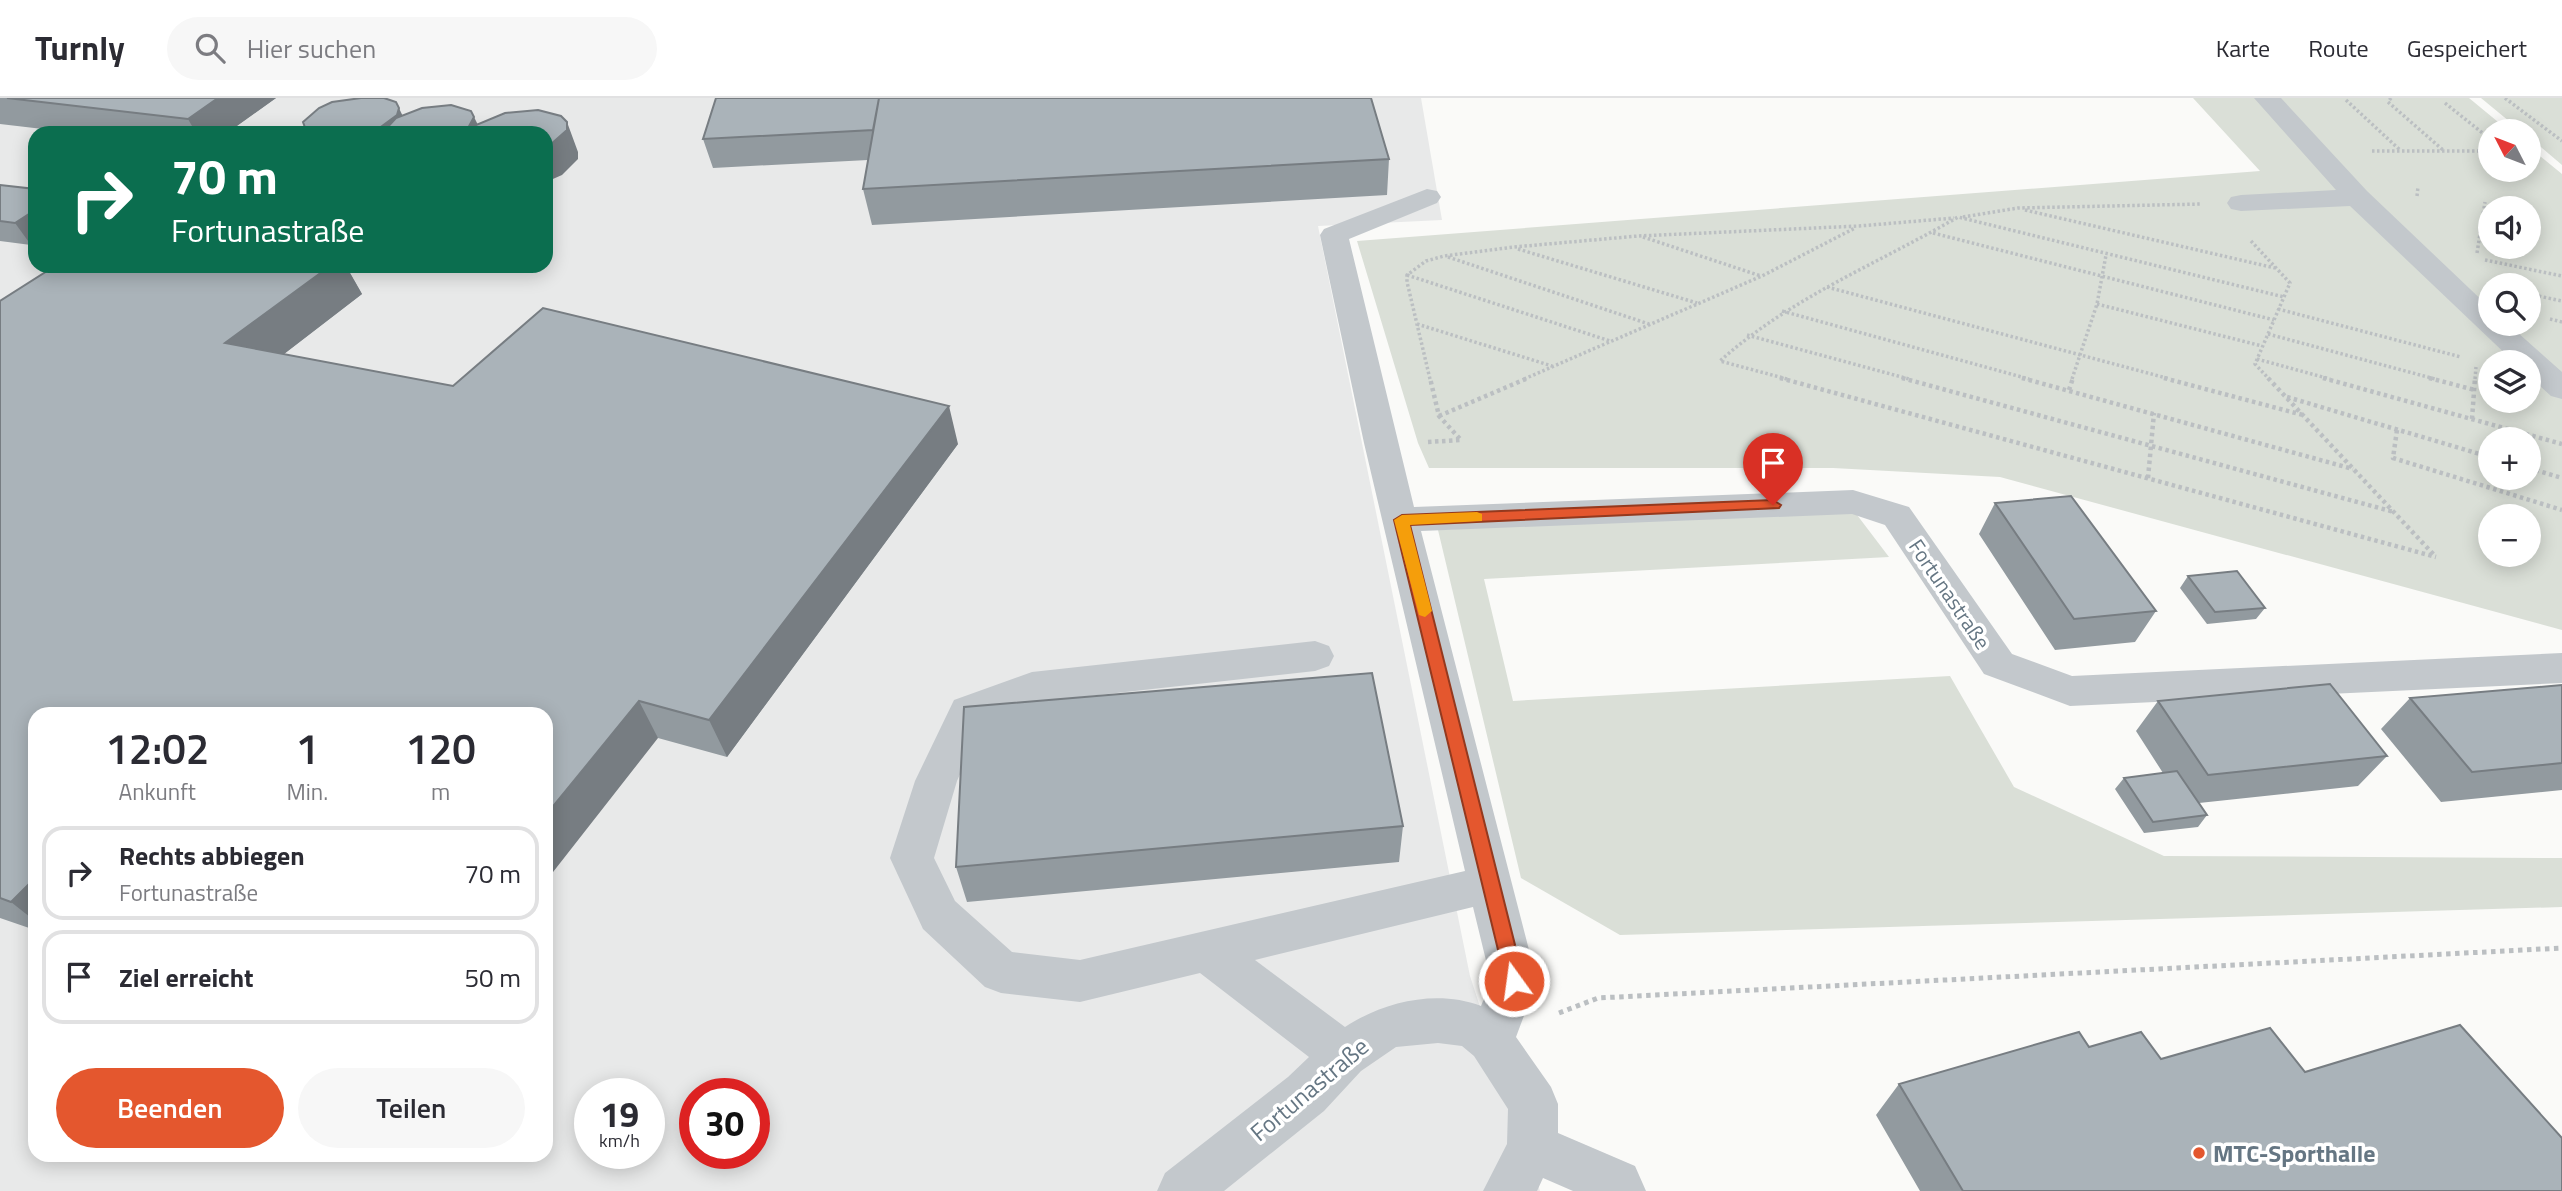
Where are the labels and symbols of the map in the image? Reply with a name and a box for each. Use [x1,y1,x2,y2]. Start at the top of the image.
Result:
north arrow [2478,119,2541,182]
pin [1743,433,1803,505]
street label: Fortunastraße [1901,532,1999,656]
position arrow [1477,944,1551,1018]
street label: Fortunastraße [1242,1029,1376,1149]
speed limit sign: 30 [679,1078,770,1169]
place label: MTC-Sporthalle [2213,1135,2375,1171]
marker: MTC-Sporthalle [2191,1145,2207,1161]

